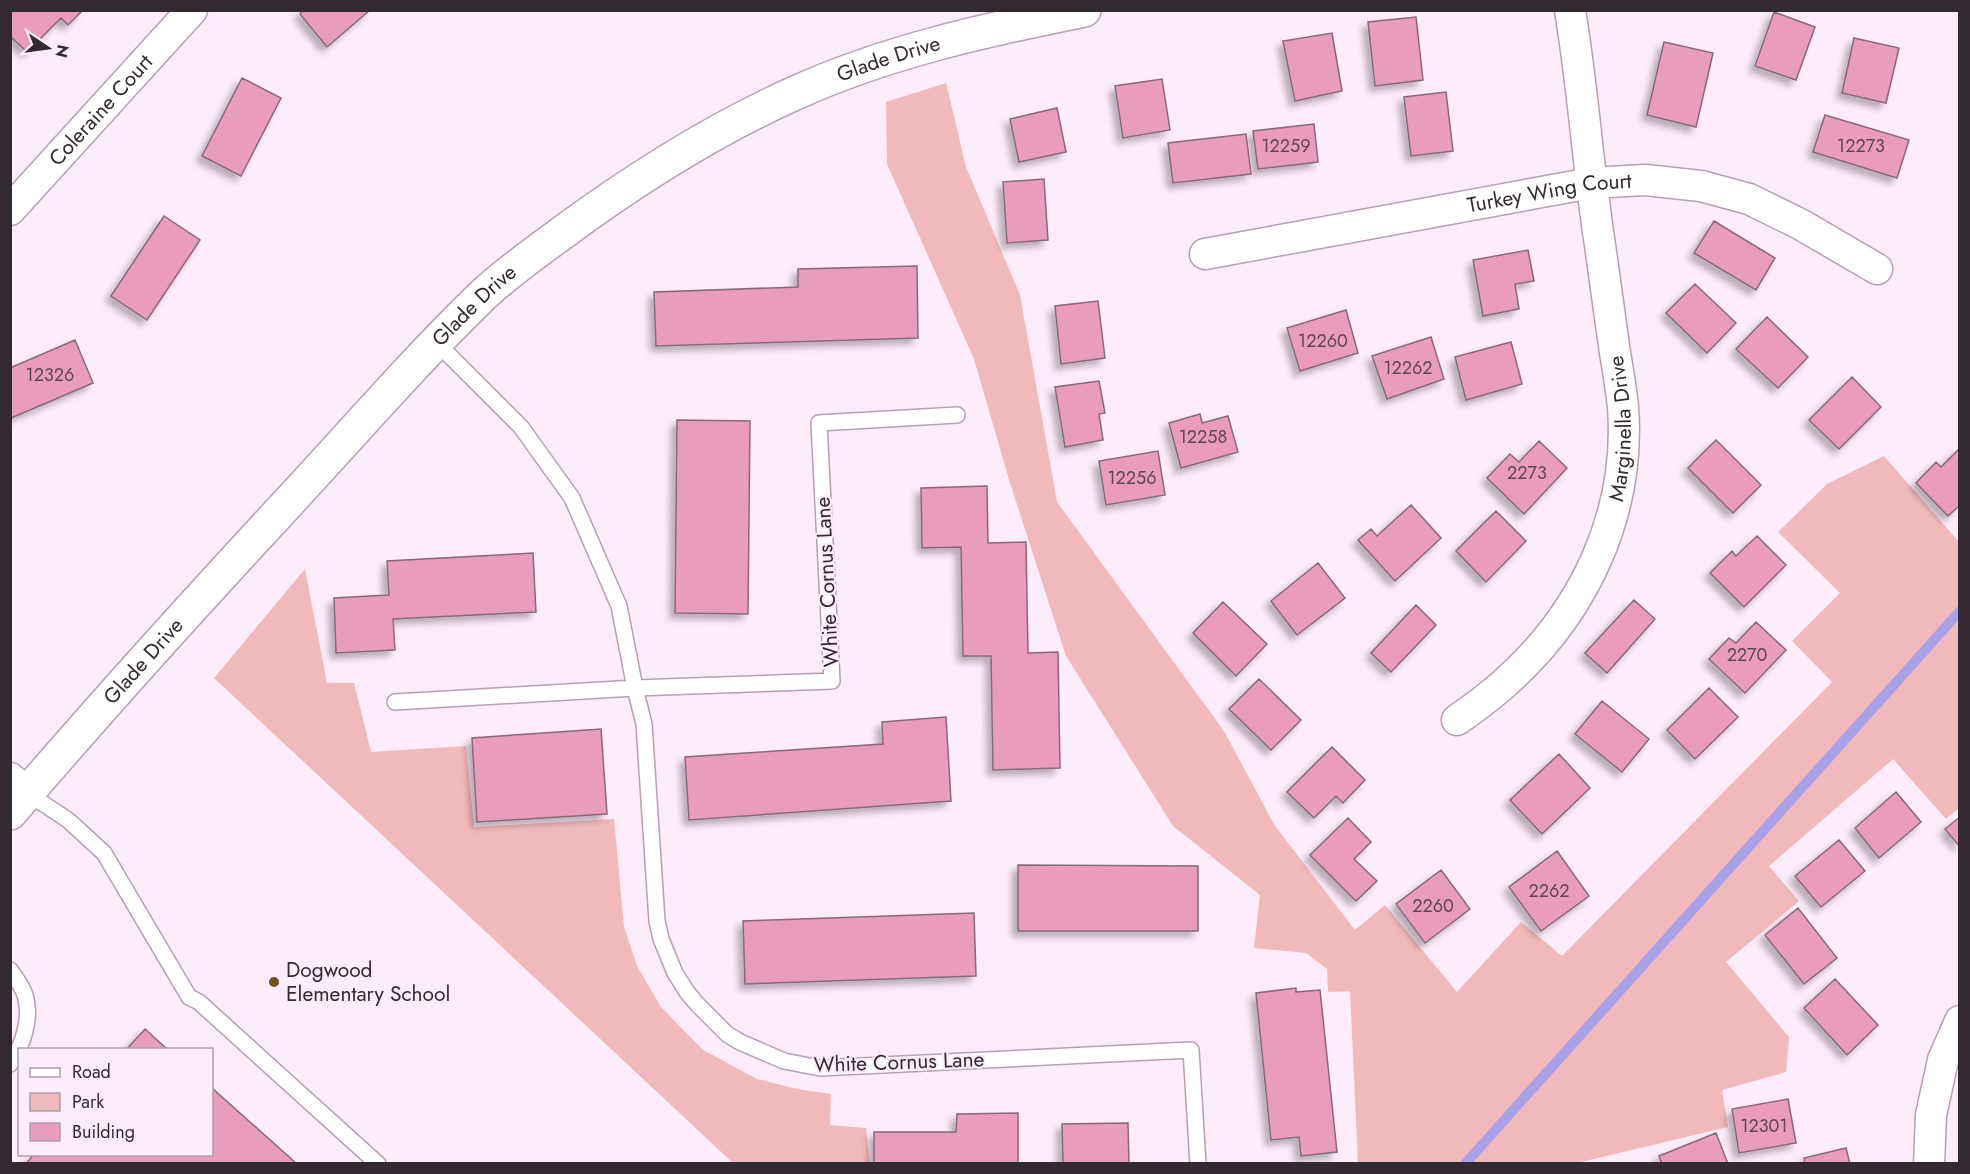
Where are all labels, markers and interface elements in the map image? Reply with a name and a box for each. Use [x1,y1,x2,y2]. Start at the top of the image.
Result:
north arrow [18,18,78,78]
street label: Glade Drive [832,28,944,89]
text: N [49,42,75,60]
street label: Coleraine Court [42,48,160,173]
house number: 12259 [1261,133,1311,159]
house number: 12273 [1837,133,1885,159]
street label: Turkey Wing Court [1465,166,1632,220]
street label: Glade Drive [425,257,523,353]
house number: 12260 [1298,328,1348,354]
street label: Marginella Drive [1601,353,1639,504]
house number: 12262 [1383,355,1433,381]
house number: 12326 [26,362,74,388]
house number: 12258 [1179,424,1227,450]
house number: 2273 [1507,460,1547,486]
house number: 12256 [1107,465,1157,491]
street label: White Cornus Lane [808,496,846,668]
street label: Glade Drive [96,611,190,711]
house number: 2270 [1727,642,1768,668]
house number: 2262 [1528,878,1570,904]
house number: 2260 [1412,893,1454,919]
place label: Dogwood Elementary School [286,955,450,1009]
marker: Dogwood Elementary School [267,975,281,989]
street label: White Cornus Lane [813,1044,985,1080]
legend [18,1048,213,1156]
text: Road [72,1059,111,1085]
text: Park [72,1089,104,1115]
house number: 12301 [1740,1113,1788,1139]
text: Building [72,1119,135,1145]

